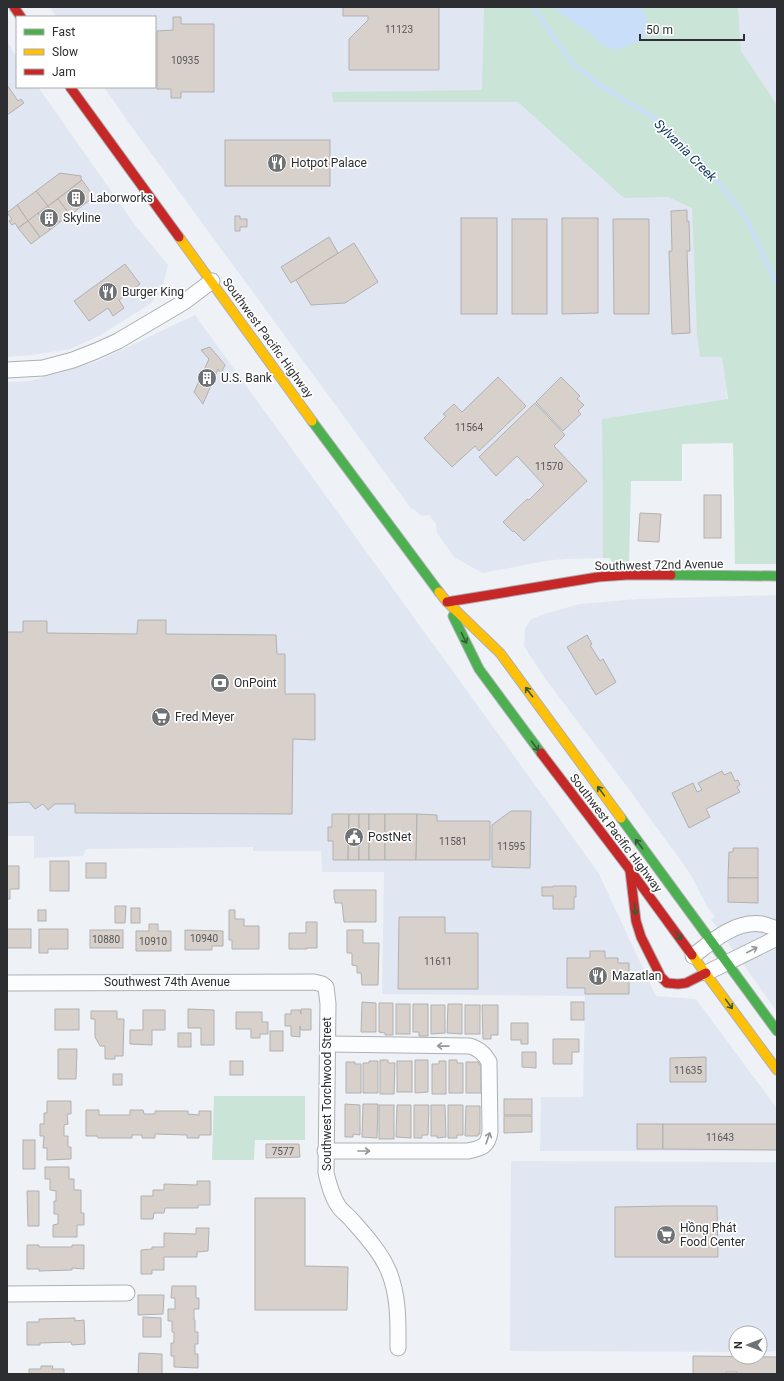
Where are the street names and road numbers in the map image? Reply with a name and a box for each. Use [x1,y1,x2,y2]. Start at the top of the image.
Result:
street label: Southwest Pacific Highway [220,275,316,401]
street label: Southwest 72nd Avenue [595,557,723,573]
street label: Southwest Pacific Highway [567,771,665,895]
street label: Southwest 74th Avenue [104,975,230,989]
street label: Southwest Torchwood Street [320,1017,334,1171]

